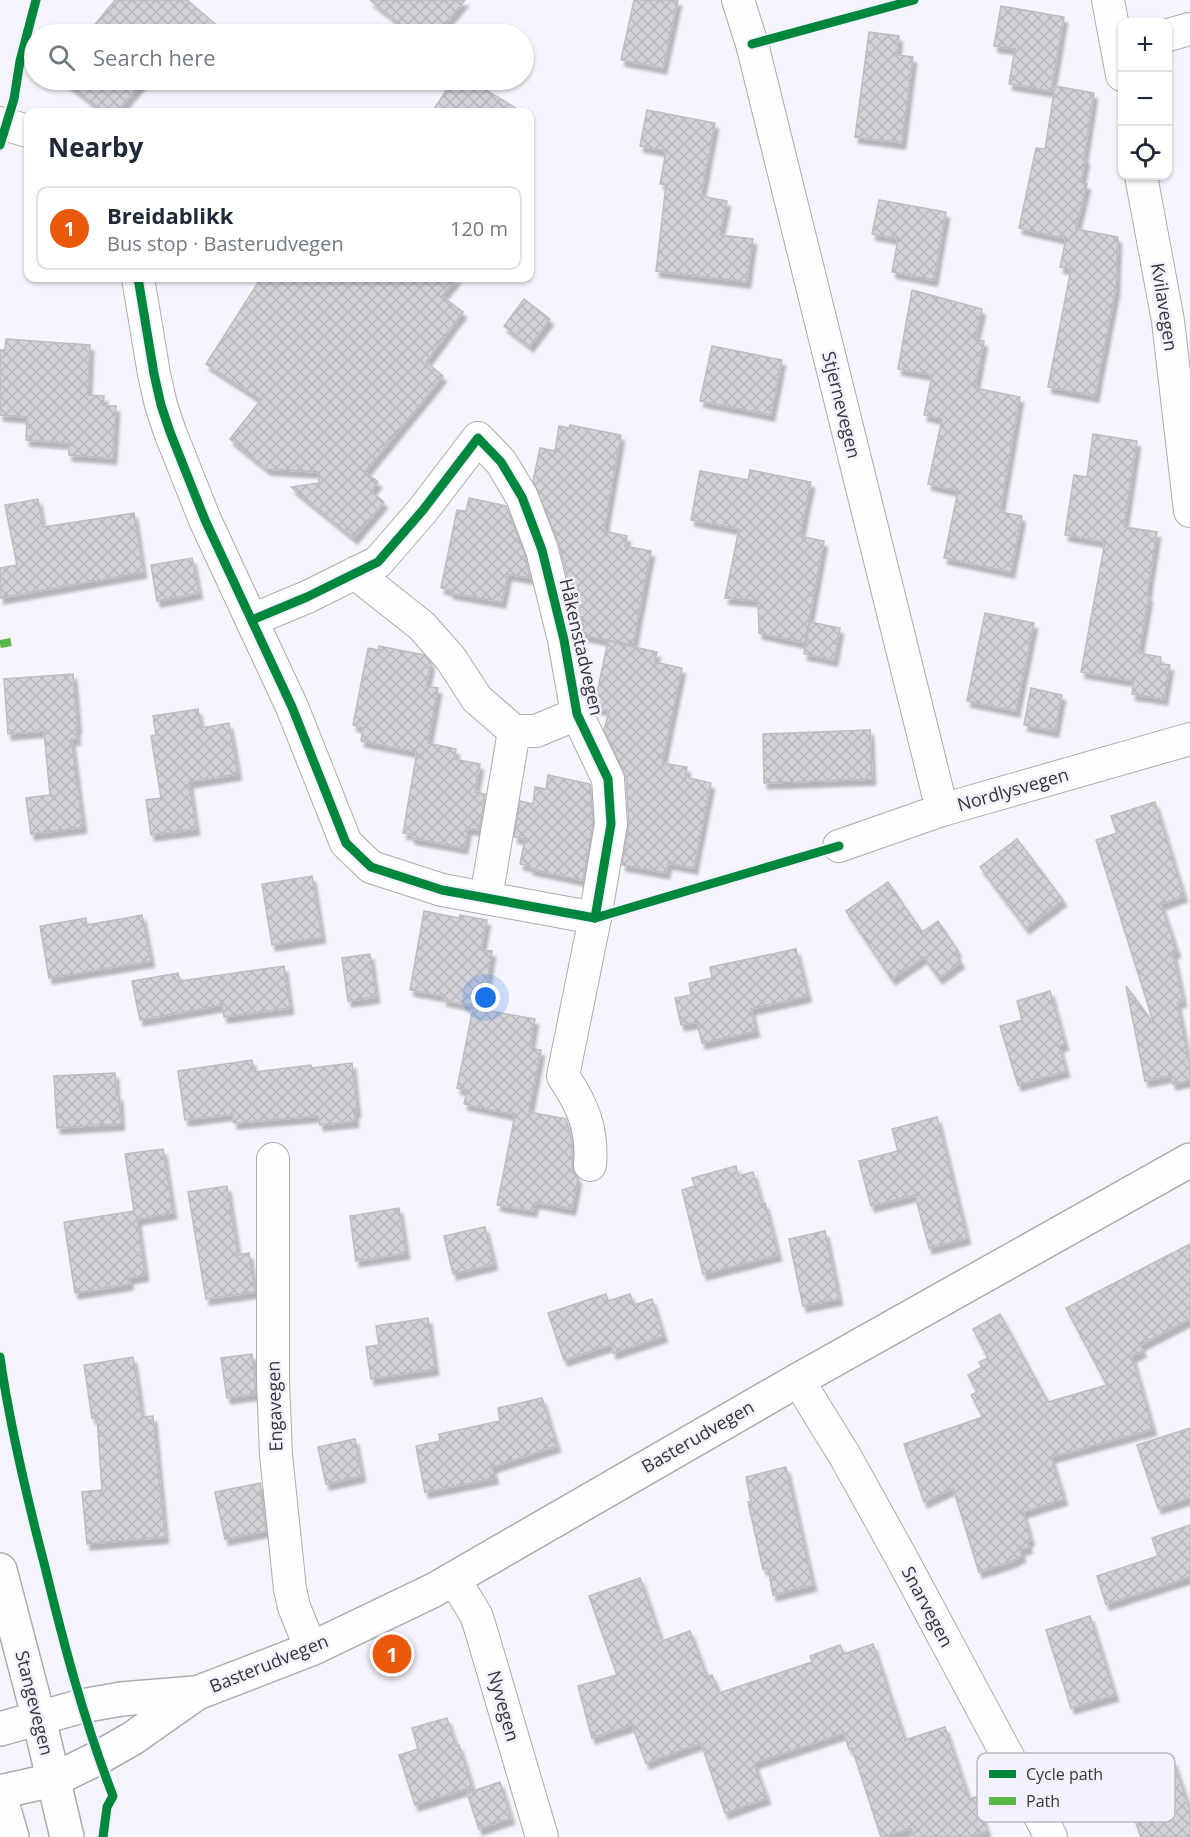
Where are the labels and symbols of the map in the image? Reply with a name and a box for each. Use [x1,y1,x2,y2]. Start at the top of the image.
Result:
street label: Kvilavegen [1146,261,1184,353]
street label: Stjernevegen [817,349,867,461]
street label: Håkenstadvegen [555,576,609,718]
street label: Nordlysvegen [954,762,1071,816]
your location [471,983,500,1012]
street label: Engavegen [260,1360,288,1452]
street label: Basterudvegen [637,1394,758,1478]
street label: Snarvegen [897,1562,959,1651]
street label: Basterudvegen [206,1628,332,1698]
pin: 1 [372,1632,412,1676]
street label: Stangevegen [10,1648,60,1758]
street label: Nyvegen [482,1668,526,1744]
legend [977,1753,1175,1822]
text: Cycle path [1026,1763,1103,1785]
text: Path [1026,1790,1060,1812]

